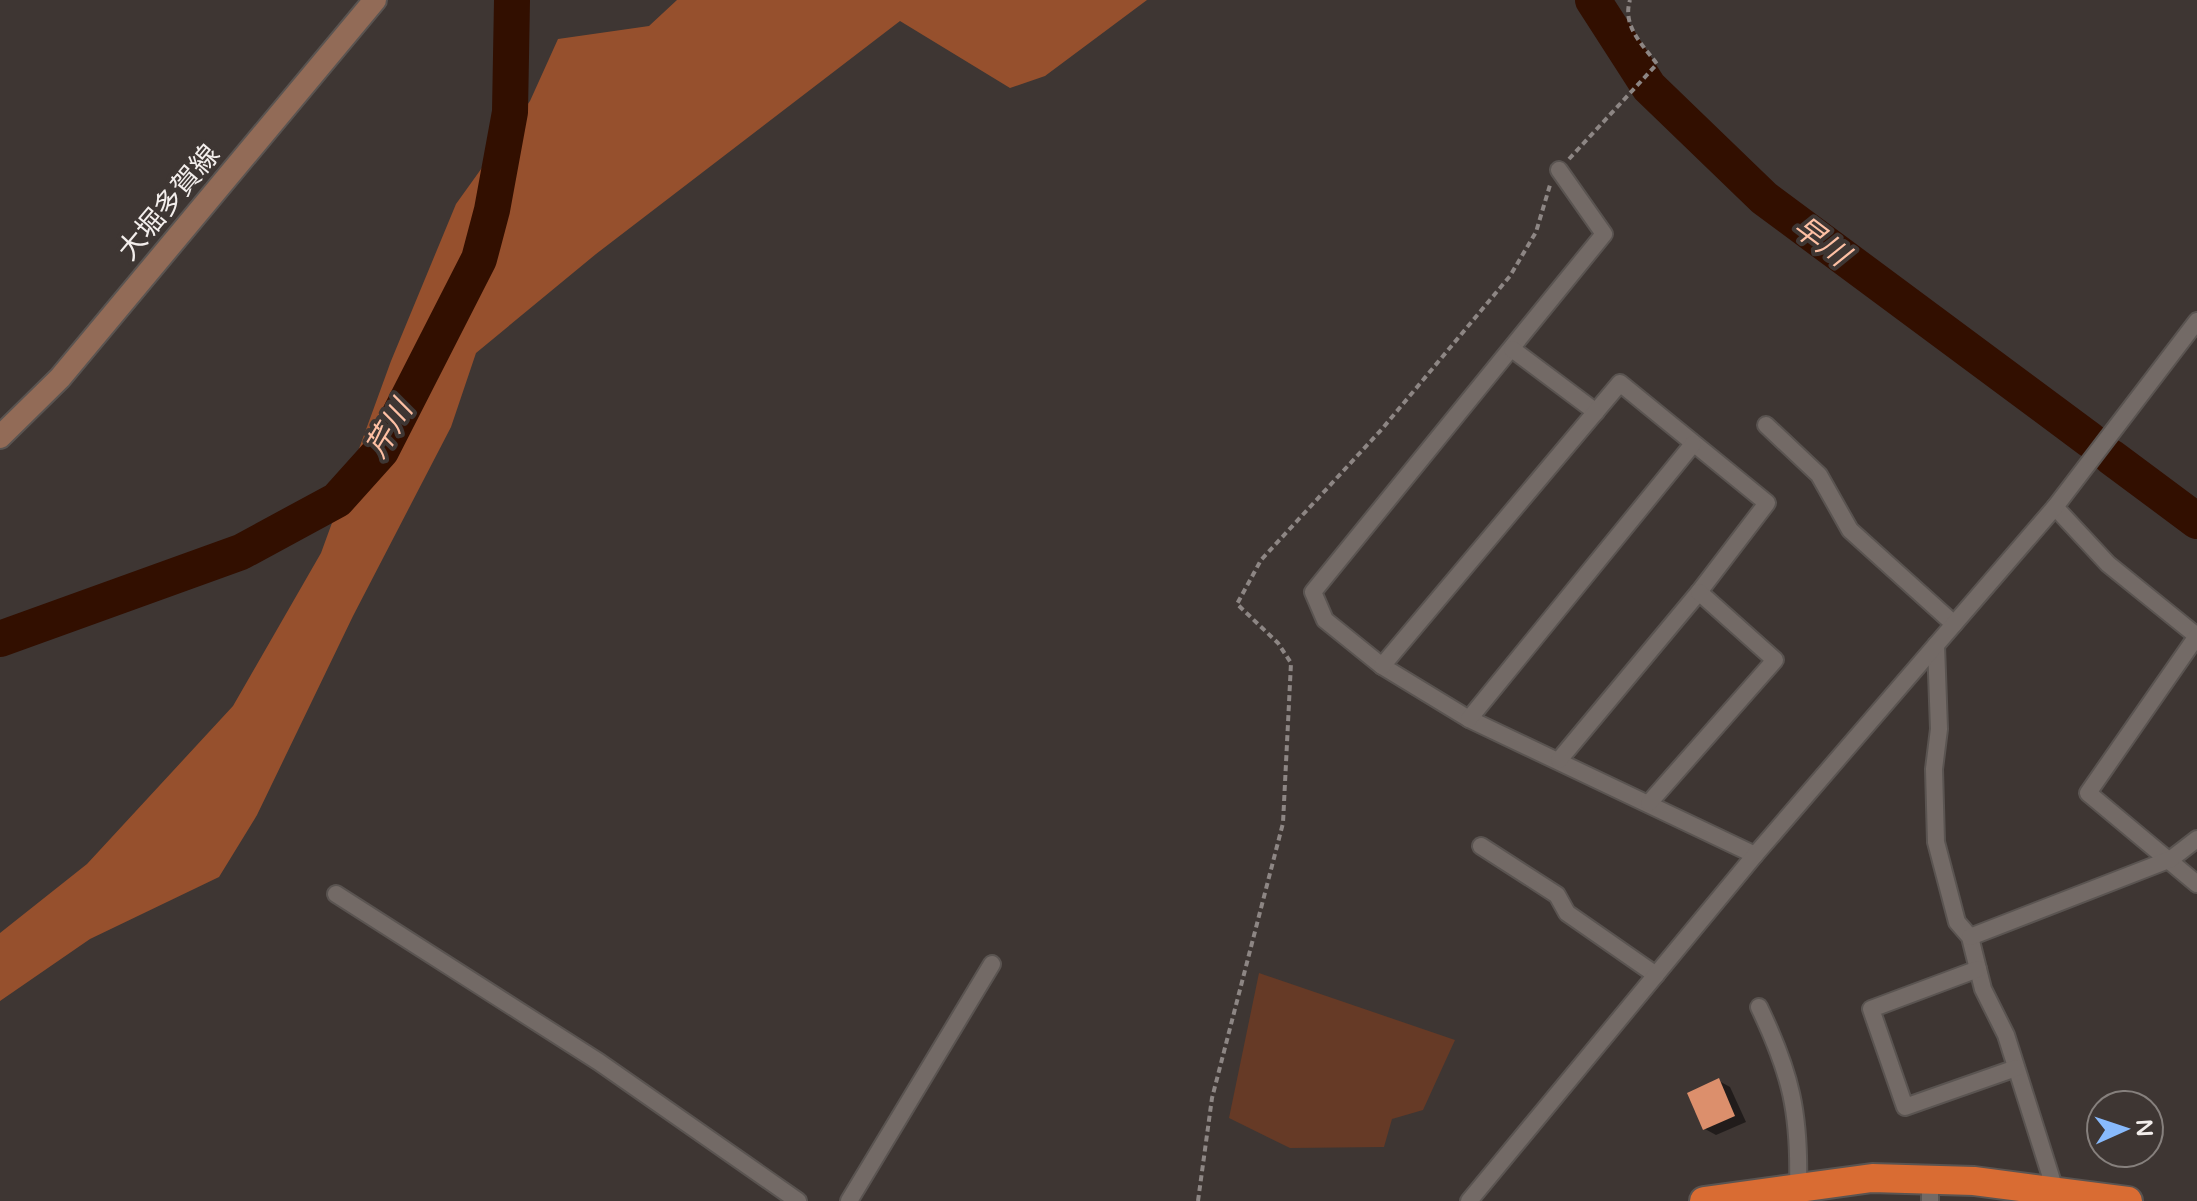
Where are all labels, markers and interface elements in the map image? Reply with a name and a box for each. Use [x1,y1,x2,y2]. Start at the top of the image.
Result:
street label: 大堀多賀線 [111,138,227,267]
water label: 早川 [1786,209,1858,276]
water label: 芹川 [358,391,422,465]
north arrow [2085,1089,2165,1169]
text: N [2131,1119,2157,1138]

